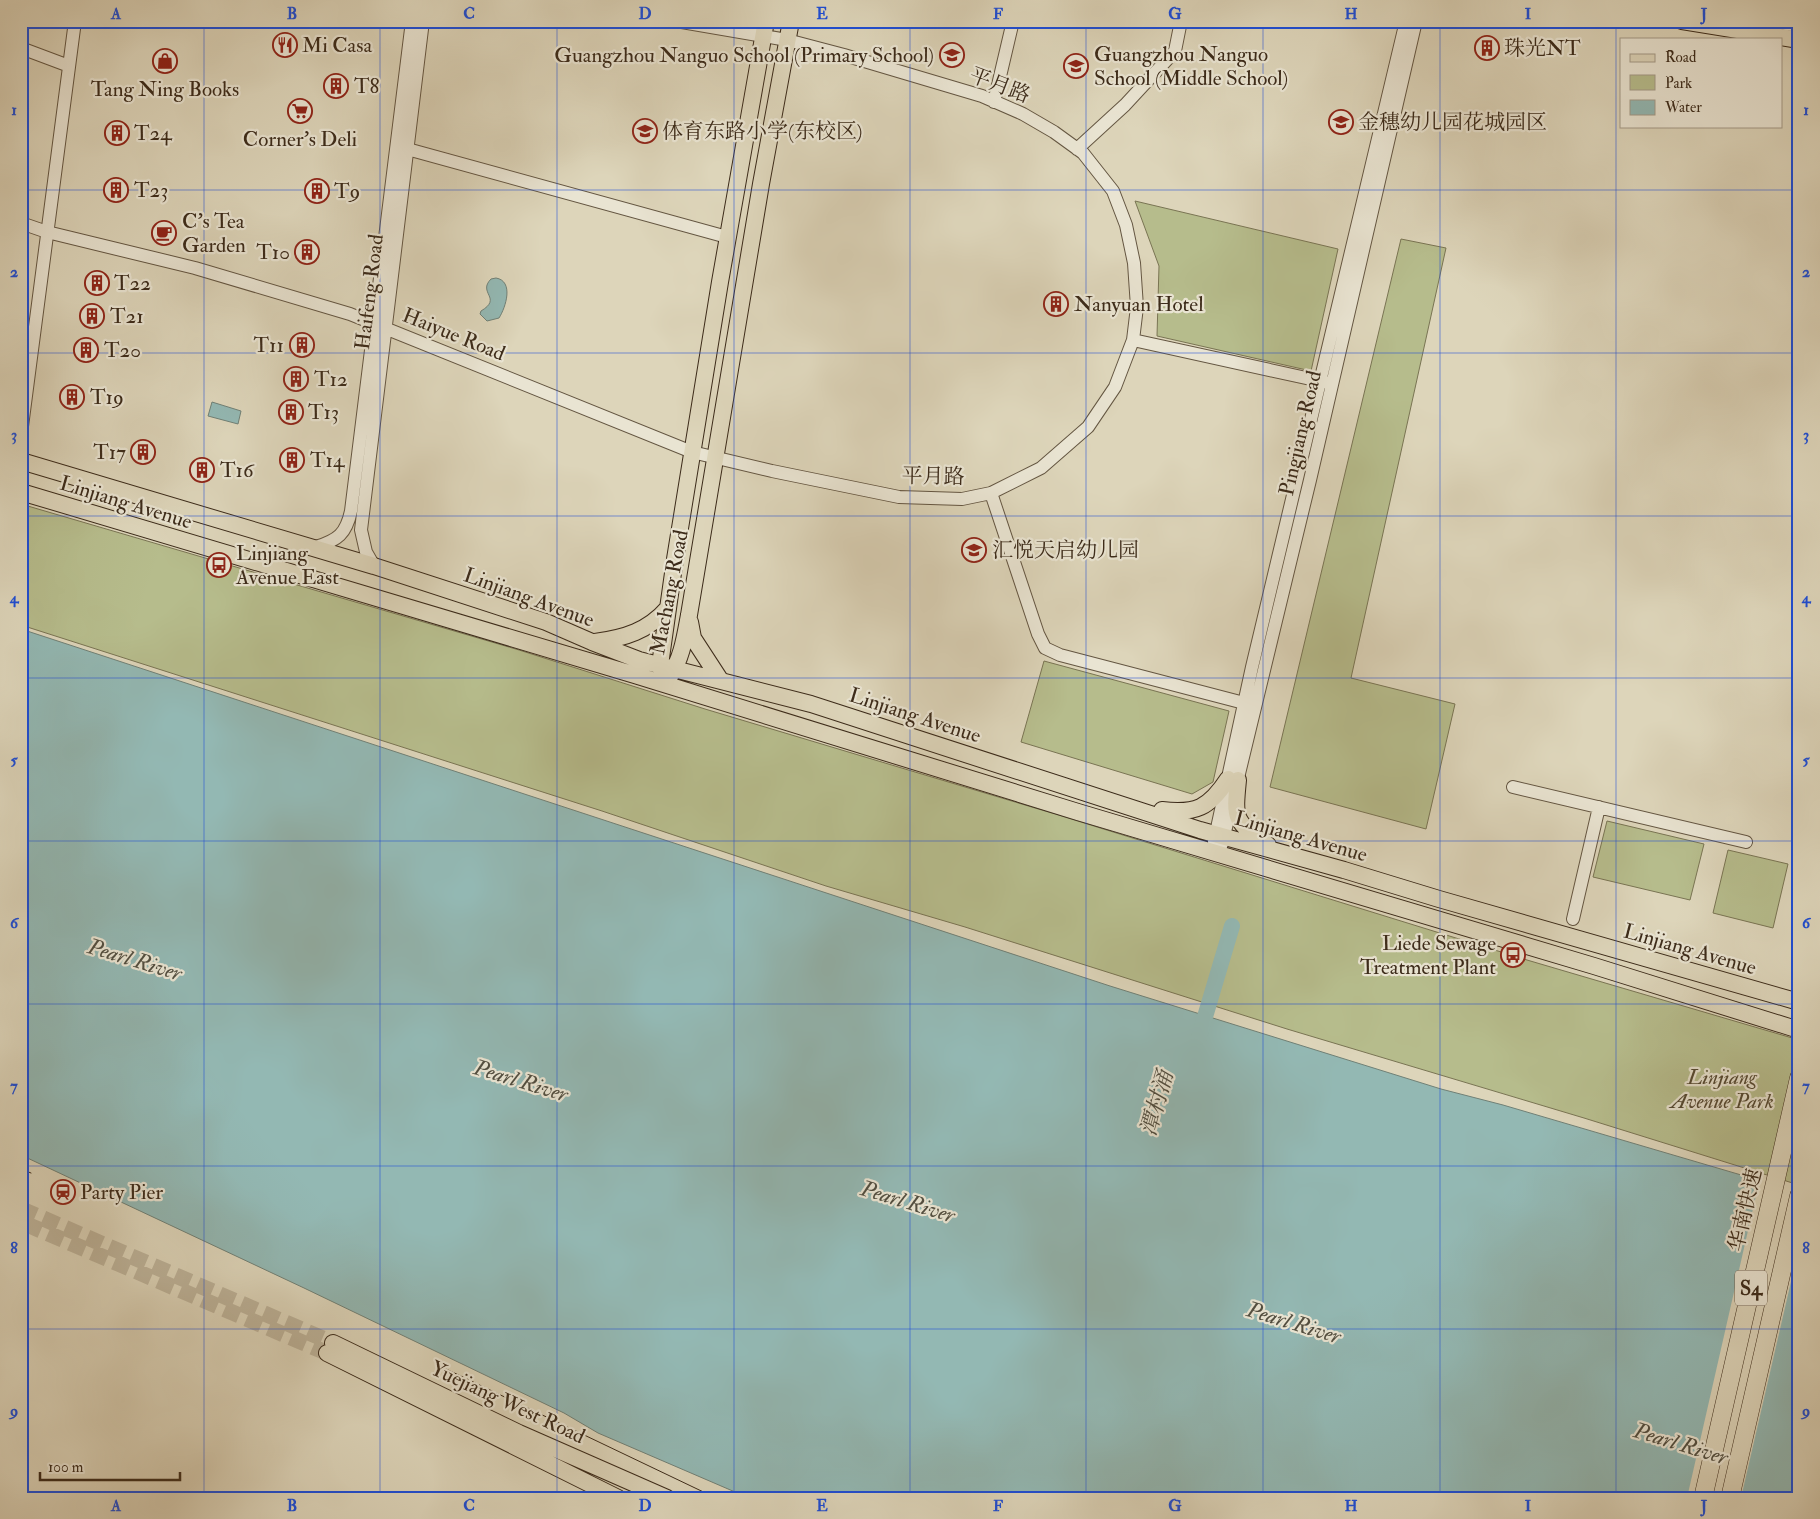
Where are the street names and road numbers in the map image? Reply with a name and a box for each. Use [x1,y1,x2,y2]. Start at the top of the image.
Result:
street label: 平月路 [966,62,1034,109]
street label: Haifeng Road [349,232,390,351]
street label: Haiyue Road [398,302,510,368]
street label: Pingjiang Road [1273,367,1328,498]
street label: 平月路 [901,462,965,491]
street label: Linjiang Avenue [56,470,196,535]
street label: Machang Road [644,527,695,657]
street label: Linjiang Avenue [460,561,598,634]
street label: Linjiang Avenue [846,681,984,750]
street label: Linjiang Avenue [1231,805,1371,868]
street label: Linjiang Avenue [1620,918,1760,981]
street label: 华南快速 [1723,1166,1768,1254]
road number: S4 [1735,1270,1767,1306]
street label: Yuejiang West Road [426,1355,590,1450]

